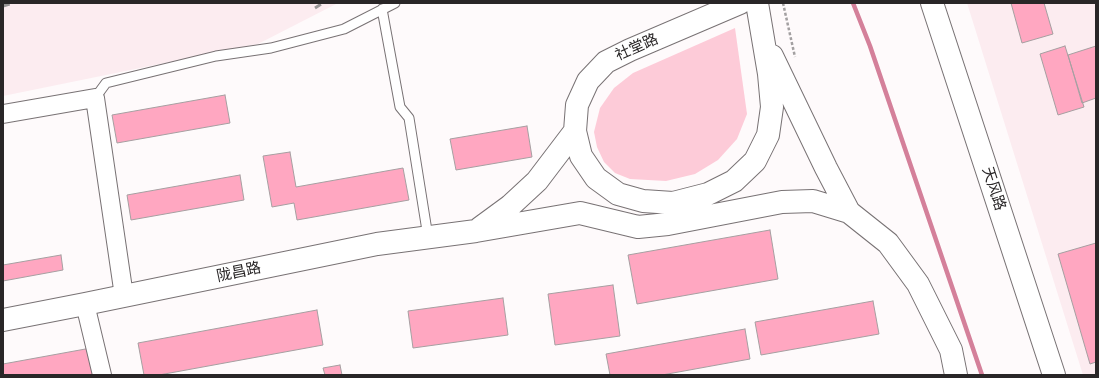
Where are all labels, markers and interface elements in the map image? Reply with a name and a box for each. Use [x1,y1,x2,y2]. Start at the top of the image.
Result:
street label: 社堂路 [613,31,661,65]
street label: 天风路 [977,165,1009,213]
street label: 陇昌路 [215,260,263,286]

